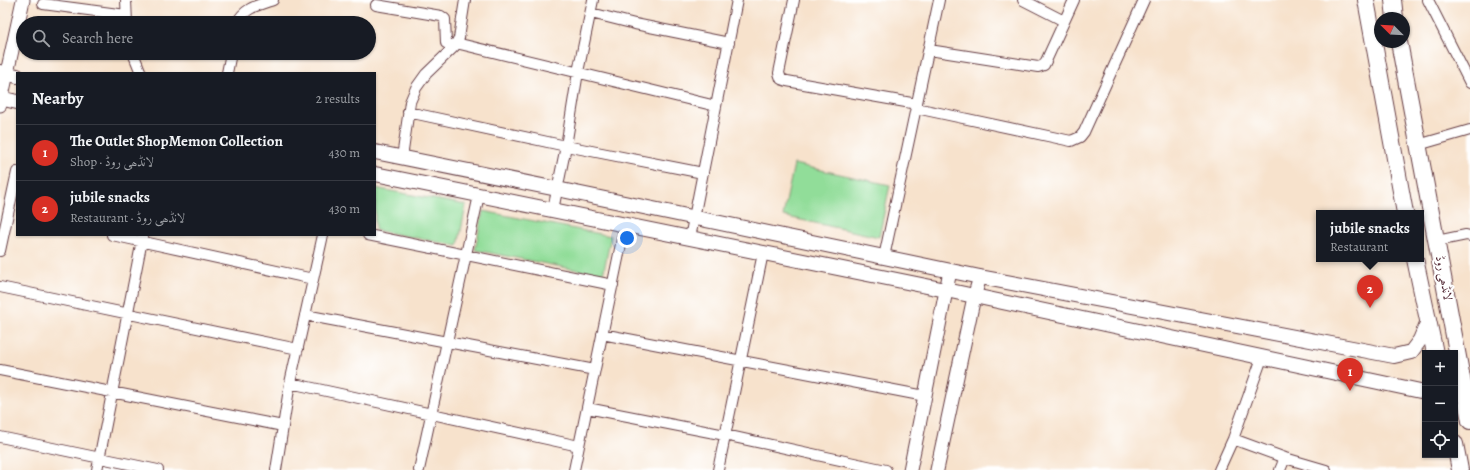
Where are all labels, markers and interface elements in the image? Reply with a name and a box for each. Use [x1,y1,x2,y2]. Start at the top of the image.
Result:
north arrow [1374,12,1410,48]
search box [16,16,376,60]
icon: search [30,27,52,49]
text: Search here [62,28,133,48]
text: Nearby [32,87,83,110]
text: 2 results [316,90,360,107]
text: The Outlet ShopMemon Collection [70,131,283,151]
text: 1 [43,144,47,161]
text: 430 m [328,144,360,161]
text: Shop · لانڈھی روڈ [70,153,154,170]
text: jubile snacks [70,187,150,207]
text: 2 [42,200,48,217]
text: 430 m [328,200,360,217]
text: Restaurant · لانڈھی روڈ [70,209,185,226]
popup [1316,210,1424,262]
text: jubile snacks [1330,218,1410,238]
your location [617,228,637,248]
text: Restaurant [1330,238,1388,255]
street label: لانڈھی روڈ [1431,254,1456,302]
pin: 2 [1357,275,1383,308]
map controls [1422,350,1458,458]
button: + [1422,350,1458,386]
pin: 1 [1337,358,1363,391]
button: − [1422,386,1458,422]
button: locate [1422,422,1458,458]

